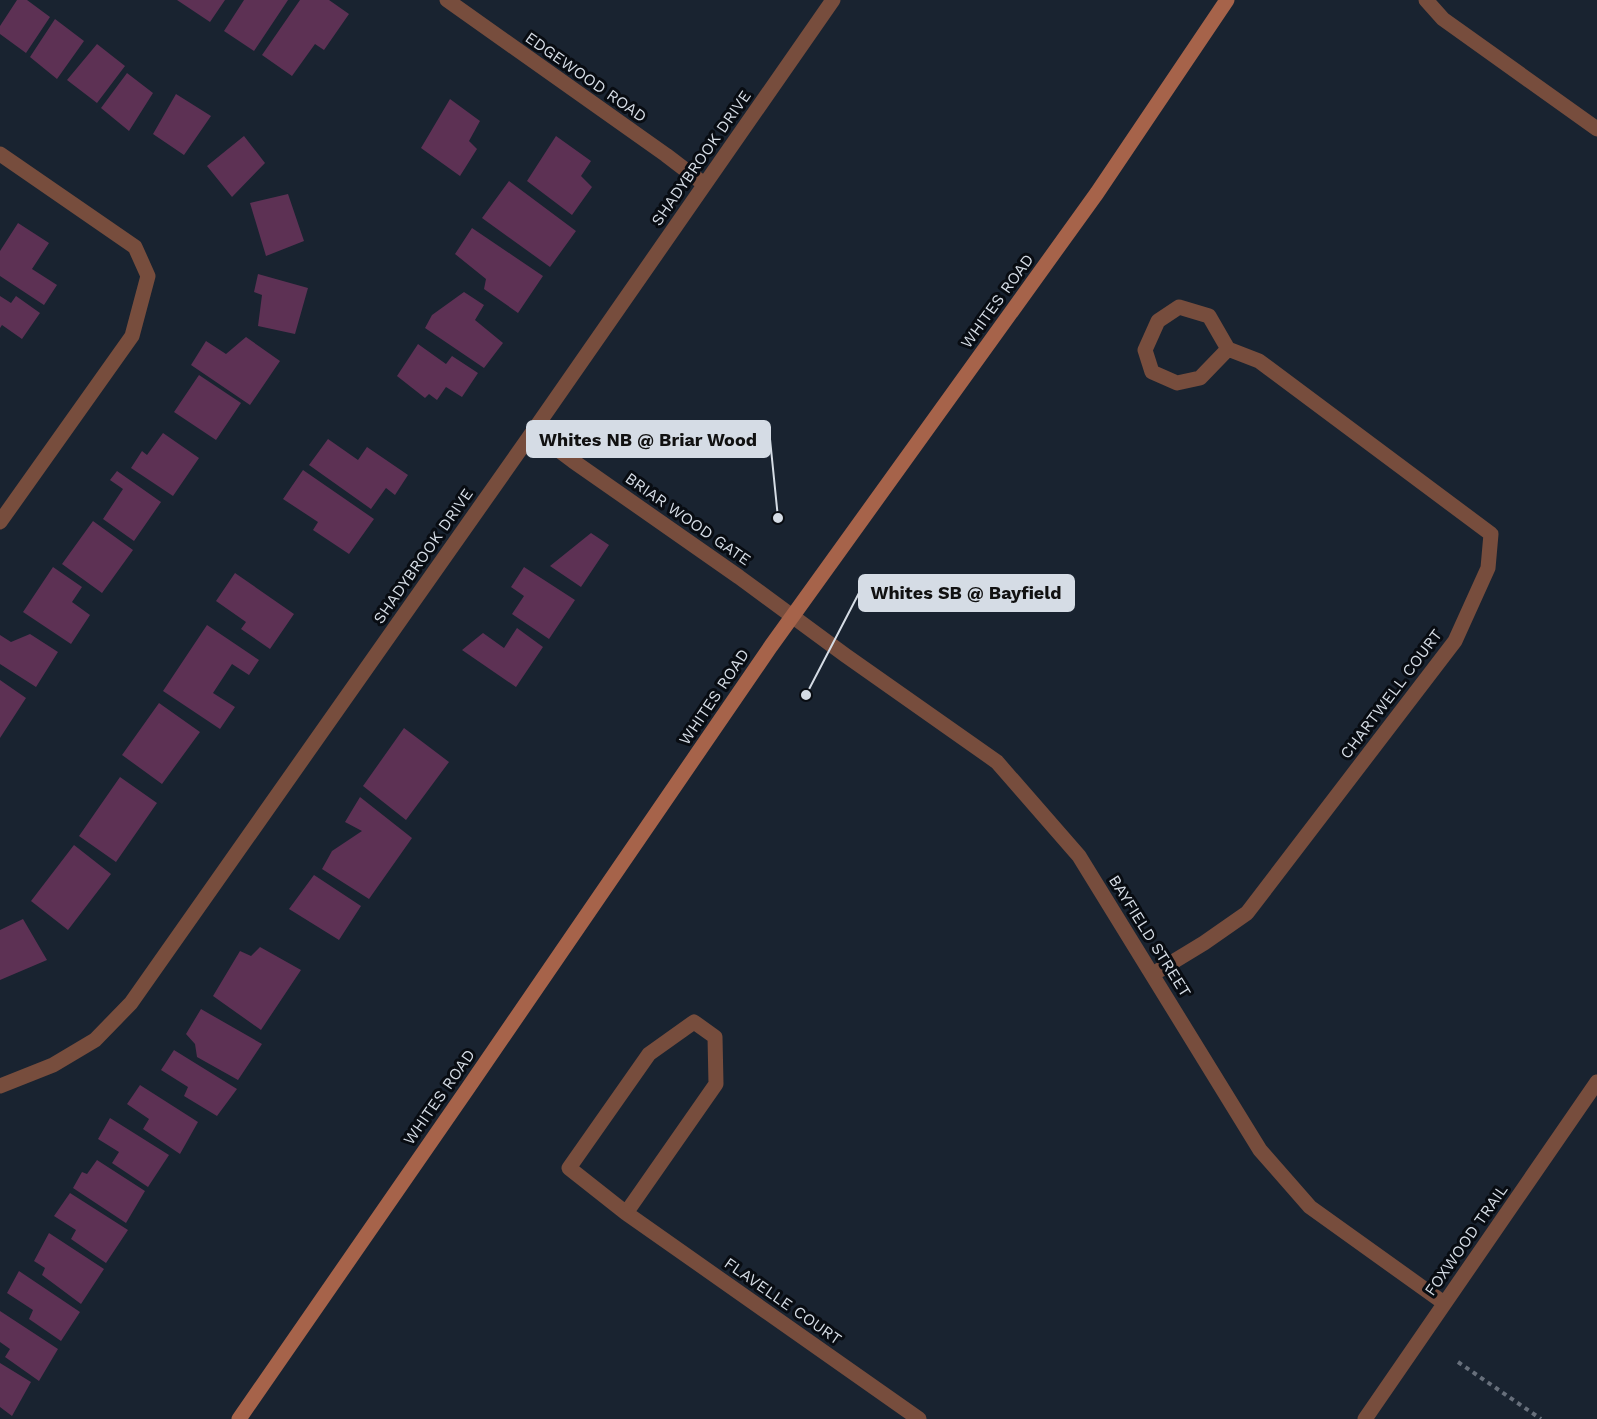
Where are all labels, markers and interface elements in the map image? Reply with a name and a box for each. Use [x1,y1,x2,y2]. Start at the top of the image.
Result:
street label: EDGEWOOD ROAD [522,28,650,126]
street label: SHADYBROOK DRIVE [647,87,755,229]
street label: WHITES ROAD [956,250,1038,352]
callout: Whites NB @ Briar Wood [527,421,770,457]
text: Whites NB @ Briar Wood [539,429,757,450]
street label: BRIAR WOOD GATE [622,469,754,569]
street label: SHADYBROOK DRIVE [369,485,477,627]
callout: Whites SB @ Bayfield [859,575,1074,611]
text: Whites SB @ Bayfield [871,582,1061,603]
street label: CHARTWELL COURT [1336,625,1446,763]
street label: WHITES ROAD [675,645,753,749]
street label: BAYFIELD STREET [1105,872,1195,1001]
street label: WHITES ROAD [399,1046,479,1148]
street label: FOXWOOD TRAIL [1420,1180,1512,1299]
street label: FLAVELLE COURT [721,1253,845,1349]

